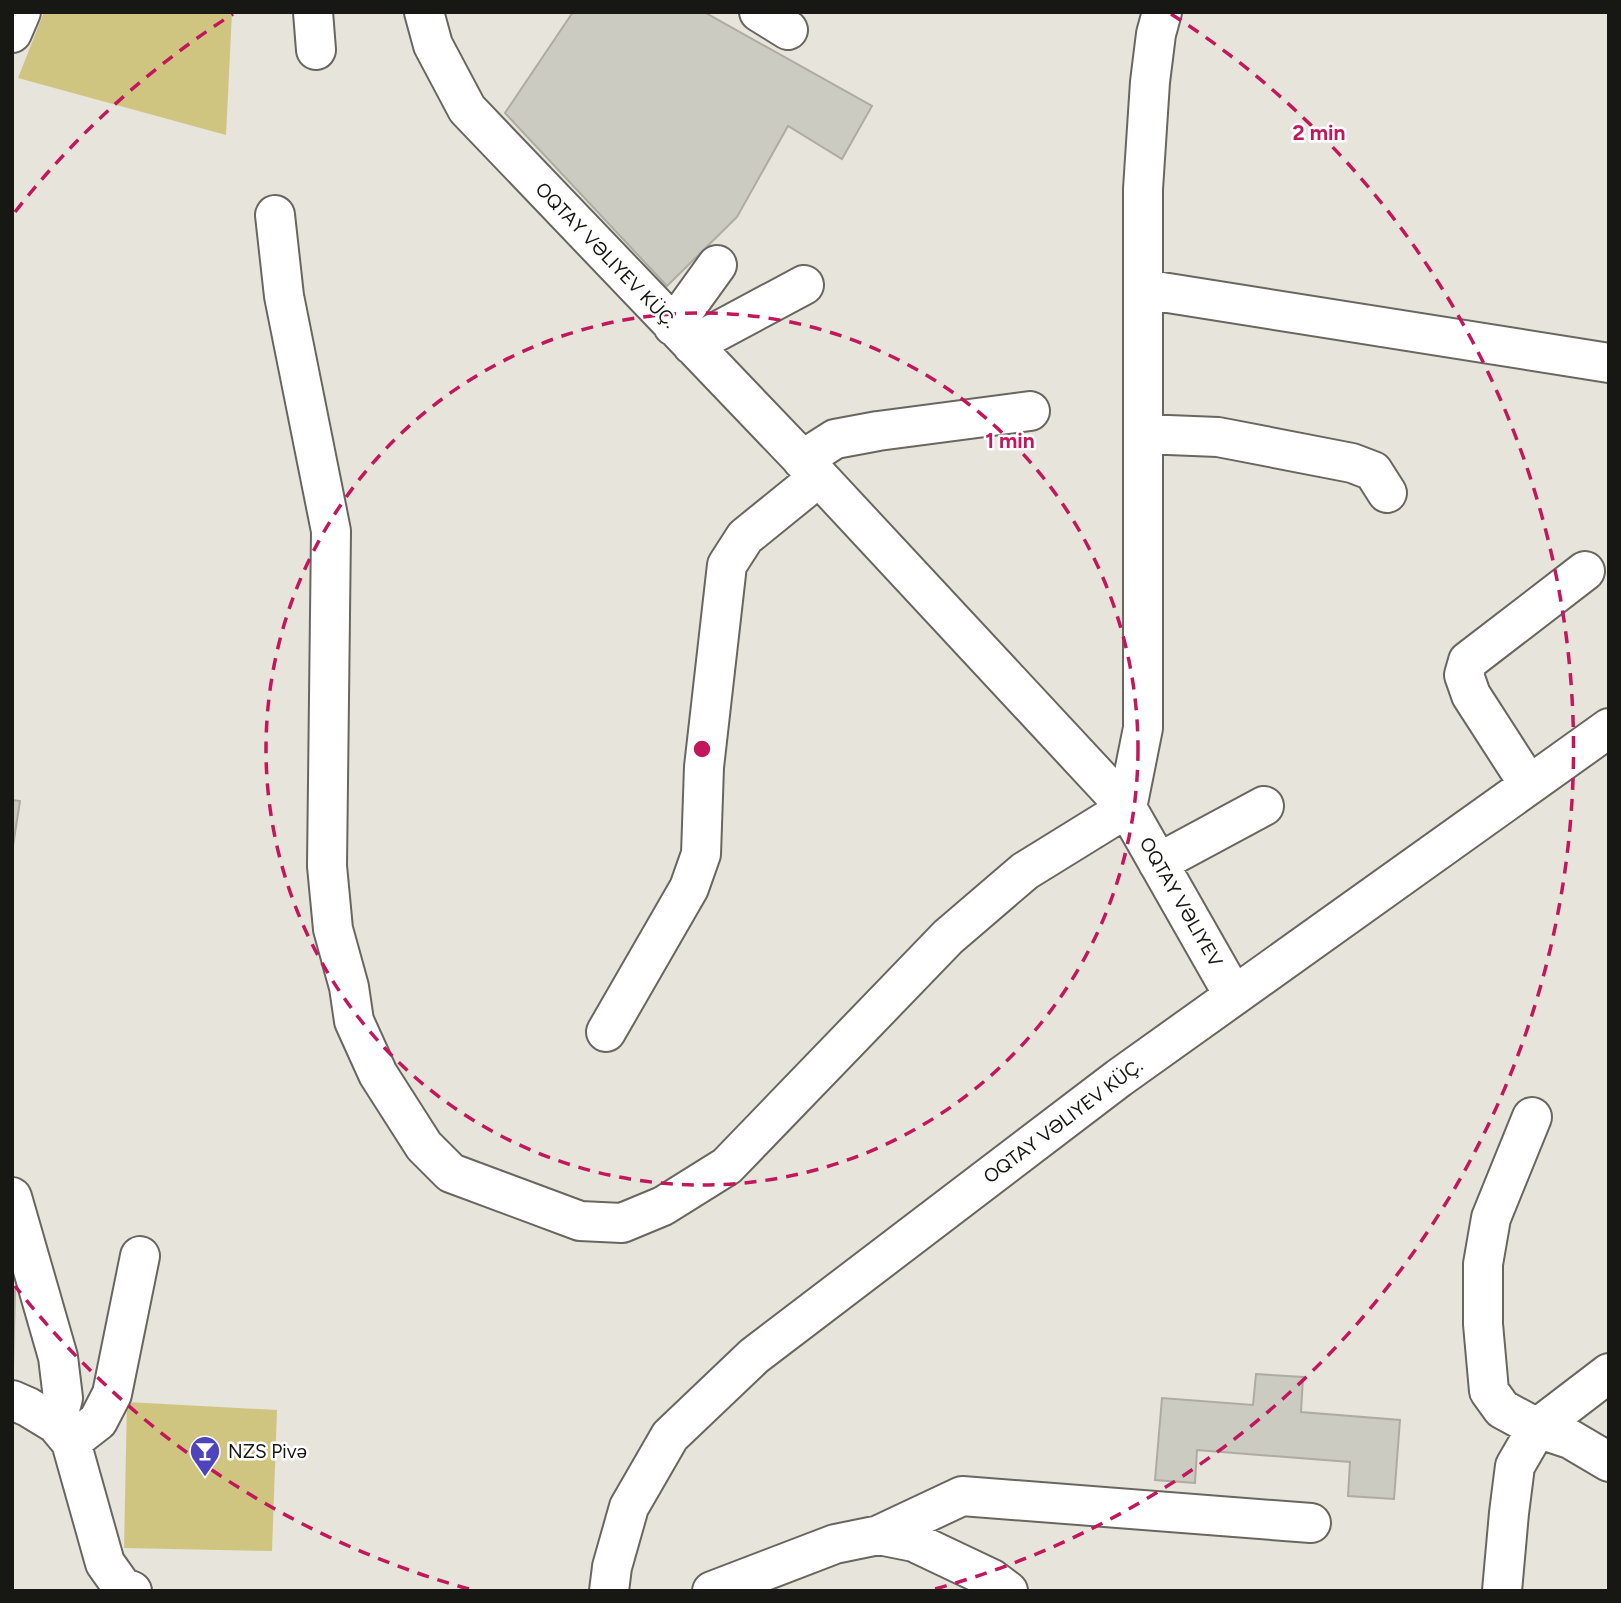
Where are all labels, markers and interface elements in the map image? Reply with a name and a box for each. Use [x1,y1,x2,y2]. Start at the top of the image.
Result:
text: 2 min [1293,120,1345,145]
street label: OQTAY VƏLIYEV KÜÇ. [531,177,681,333]
text: 1 min [985,428,1035,453]
centre of rings [690,737,714,761]
street label: OQTAY VƏLIYEV [1135,833,1227,971]
street label: OQTAY VƏLIYEV KÜÇ. [979,1054,1147,1188]
bar icon: NZS Pivə [188,1434,222,1478]
place label: NZS Pivə [228,1440,307,1463]

